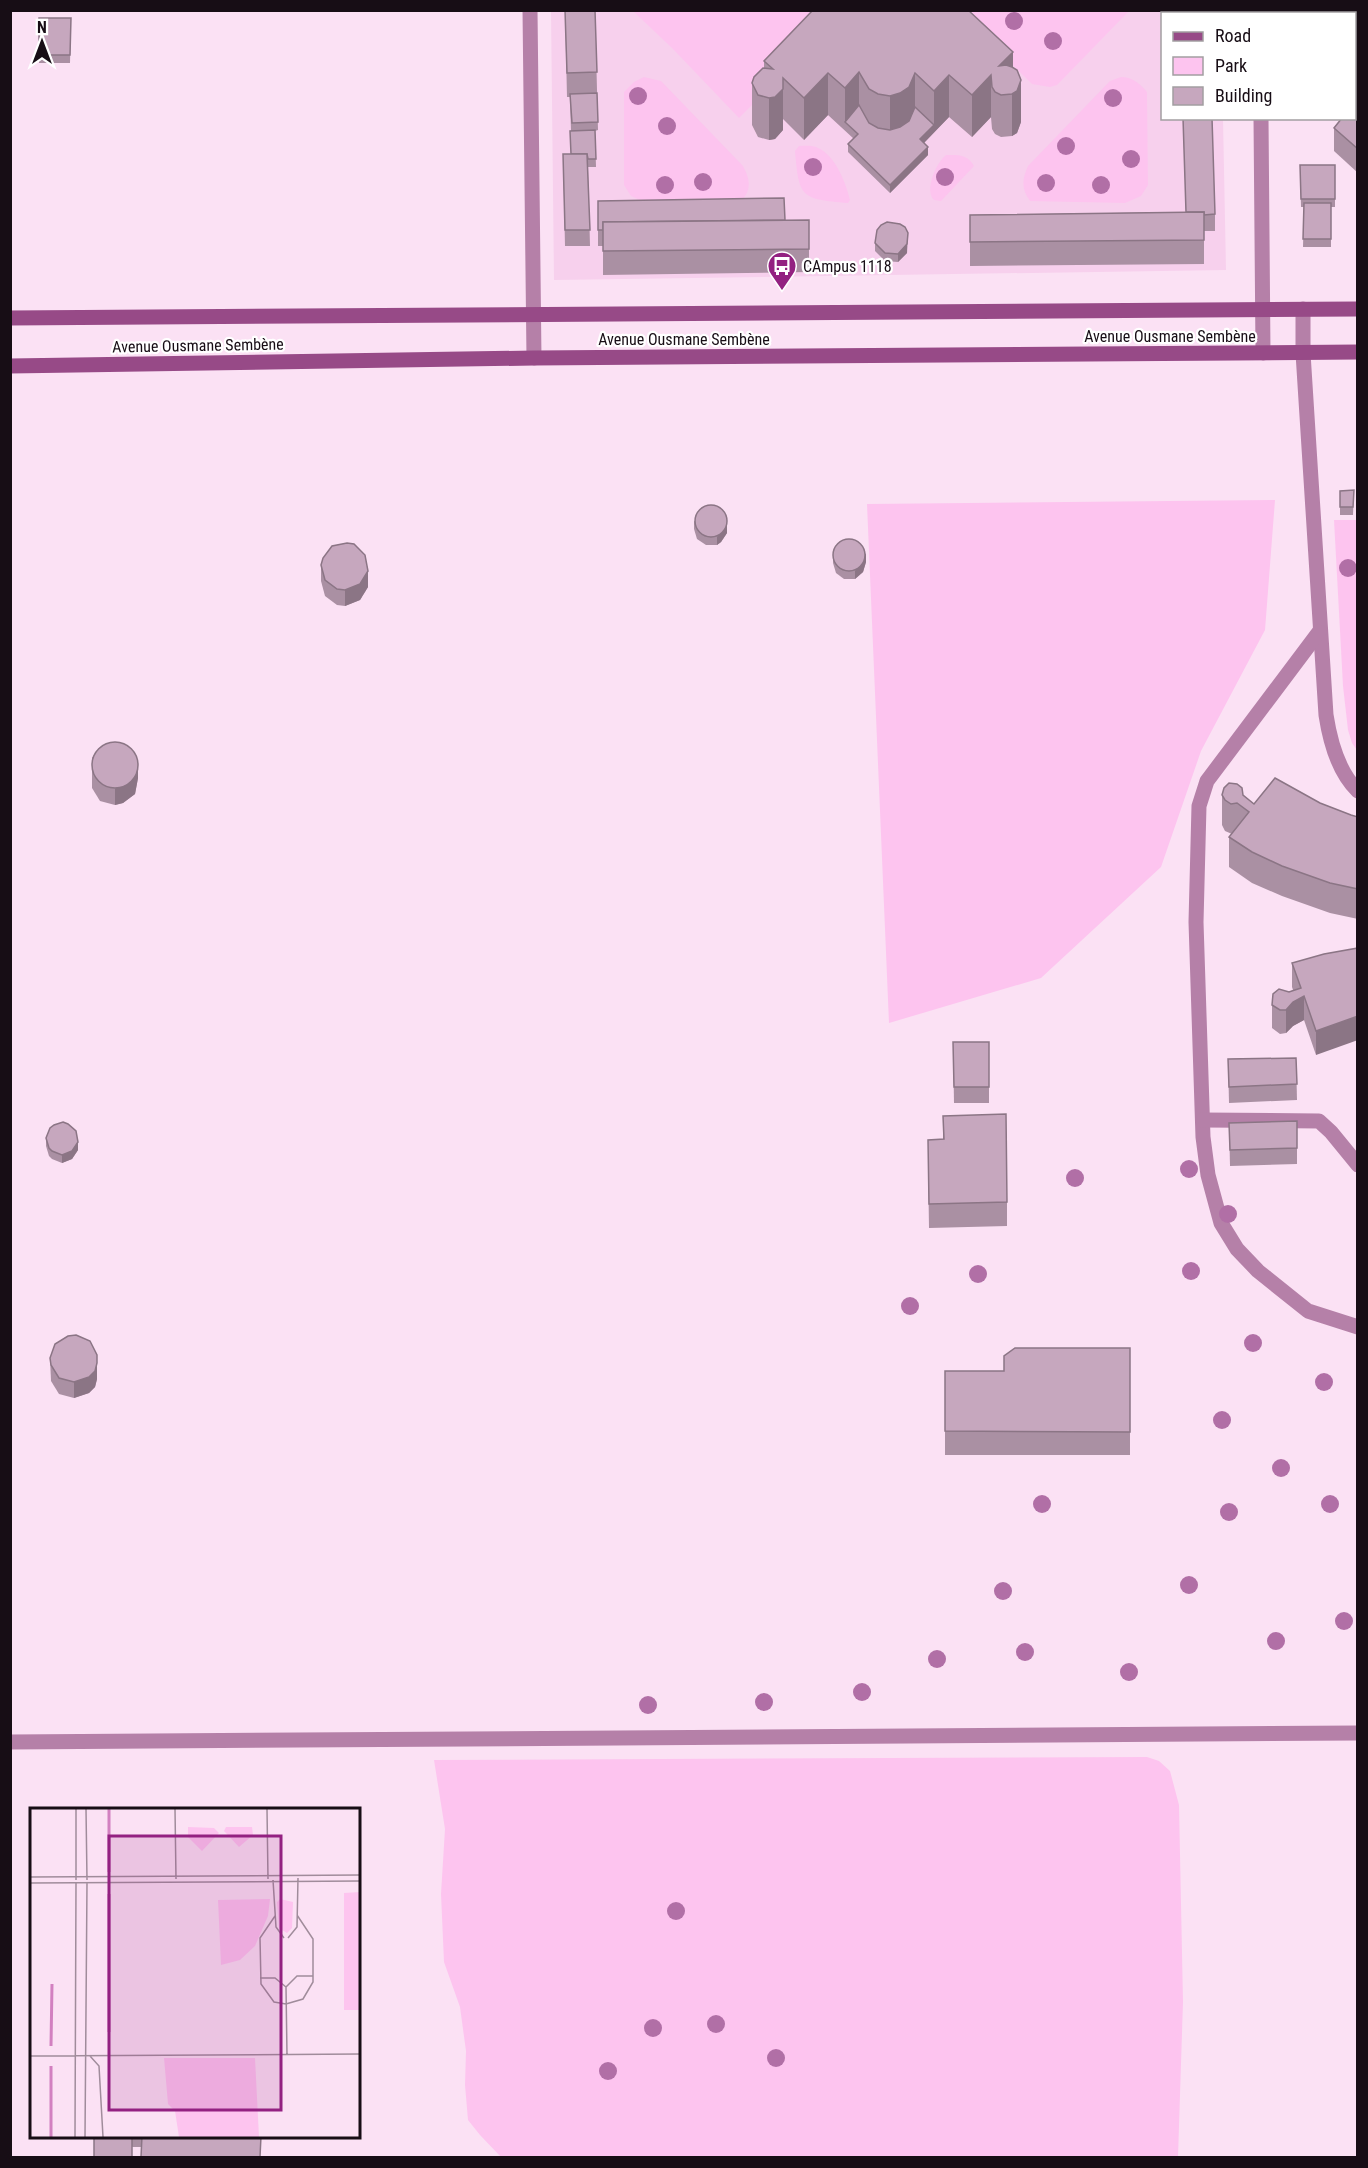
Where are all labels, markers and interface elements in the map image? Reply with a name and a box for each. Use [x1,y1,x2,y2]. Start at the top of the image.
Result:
north arrow [12,12,72,72]
legend [1161,12,1356,120]
text: N [37,18,47,37]
text: Road [1215,25,1251,46]
text: Park [1215,55,1247,76]
text: Building [1215,85,1272,106]
bus stop icon: CAmpus 1118 [766,250,798,292]
place label: CAmpus 1118 [803,257,892,276]
street label: Avenue Ousmane Sembène [1084,327,1256,346]
street label: Avenue Ousmane Sembène [598,330,770,349]
street label: Avenue Ousmane Sembène [112,335,284,356]
inset map [30,1808,360,2138]

